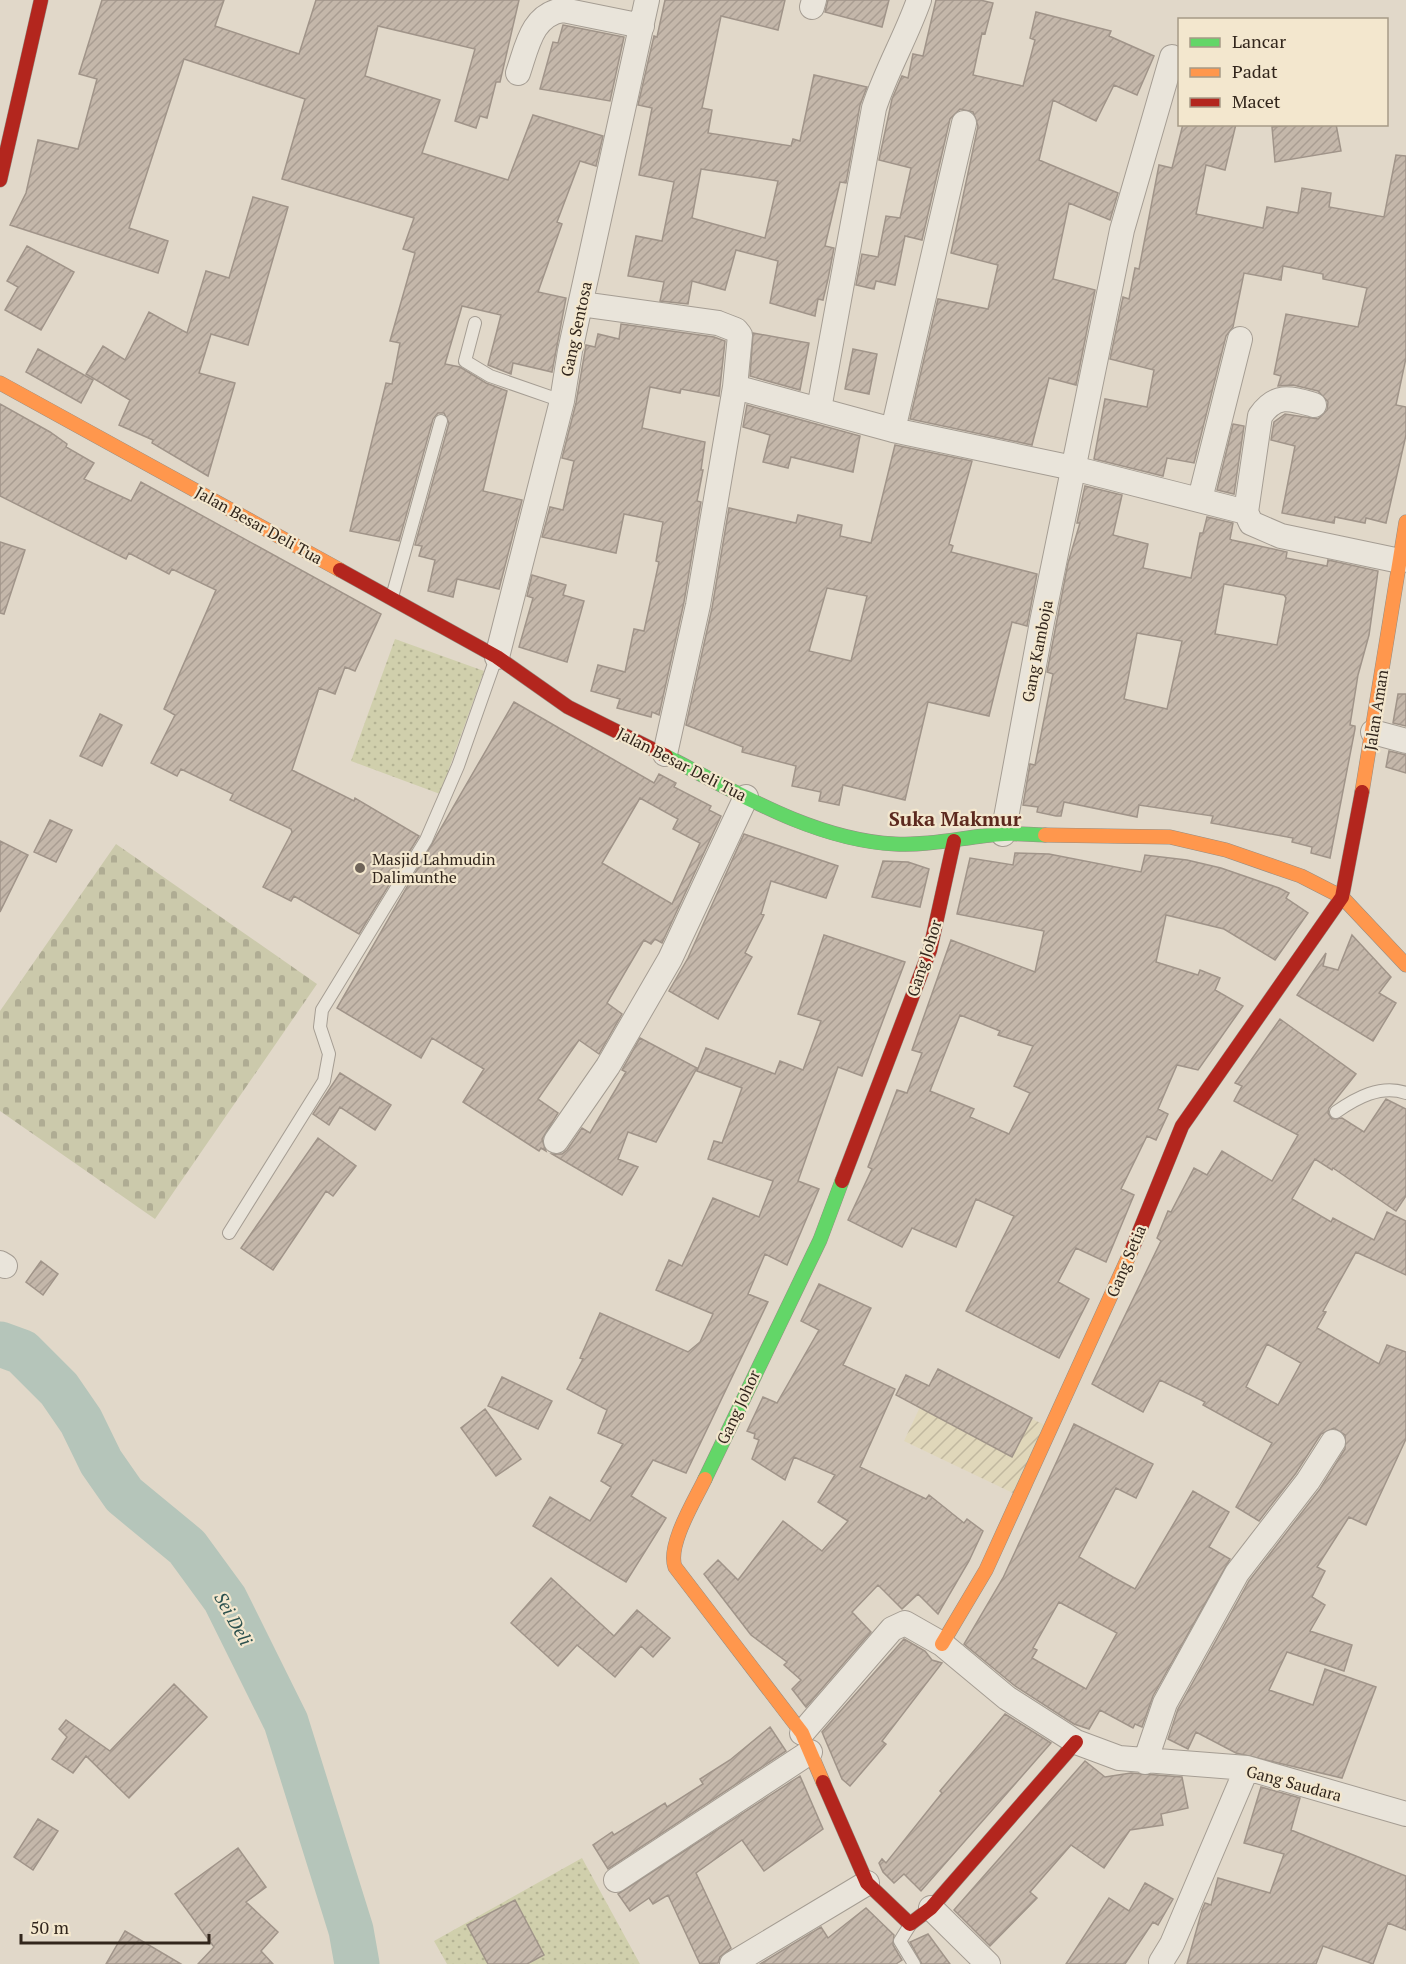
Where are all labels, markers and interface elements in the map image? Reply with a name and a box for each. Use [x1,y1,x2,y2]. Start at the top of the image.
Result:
legend [1178,18,1388,126]
text: Lancar [1232,29,1286,53]
text: Padat [1232,59,1278,83]
text: Macet [1232,89,1281,113]
street label: Gang Sentosa [555,279,597,379]
street label: Jalan Besar Deli Tua [191,481,327,569]
street label: Gang Kamboja [1016,598,1058,704]
street label: Jalan Aman [1359,667,1393,752]
street label: Jalan Besar Deli Tua [614,722,750,806]
district label: Suka Makmur [889,805,1022,832]
place label: Masjid Lahmudin Dalimunthe [372,848,496,888]
marker: Masjid Lahmudin Dalimunthe [353,861,367,875]
street label: Gang Johor [901,916,947,999]
street label: Gang Setia [1101,1222,1151,1300]
street label: Gang Johor [711,1366,765,1448]
water label: Sei Deli [209,1587,258,1650]
street label: Gang Saudara [1244,1760,1344,1806]
scale bar [21,1907,208,1945]
text: 50 m [30,1915,70,1939]

